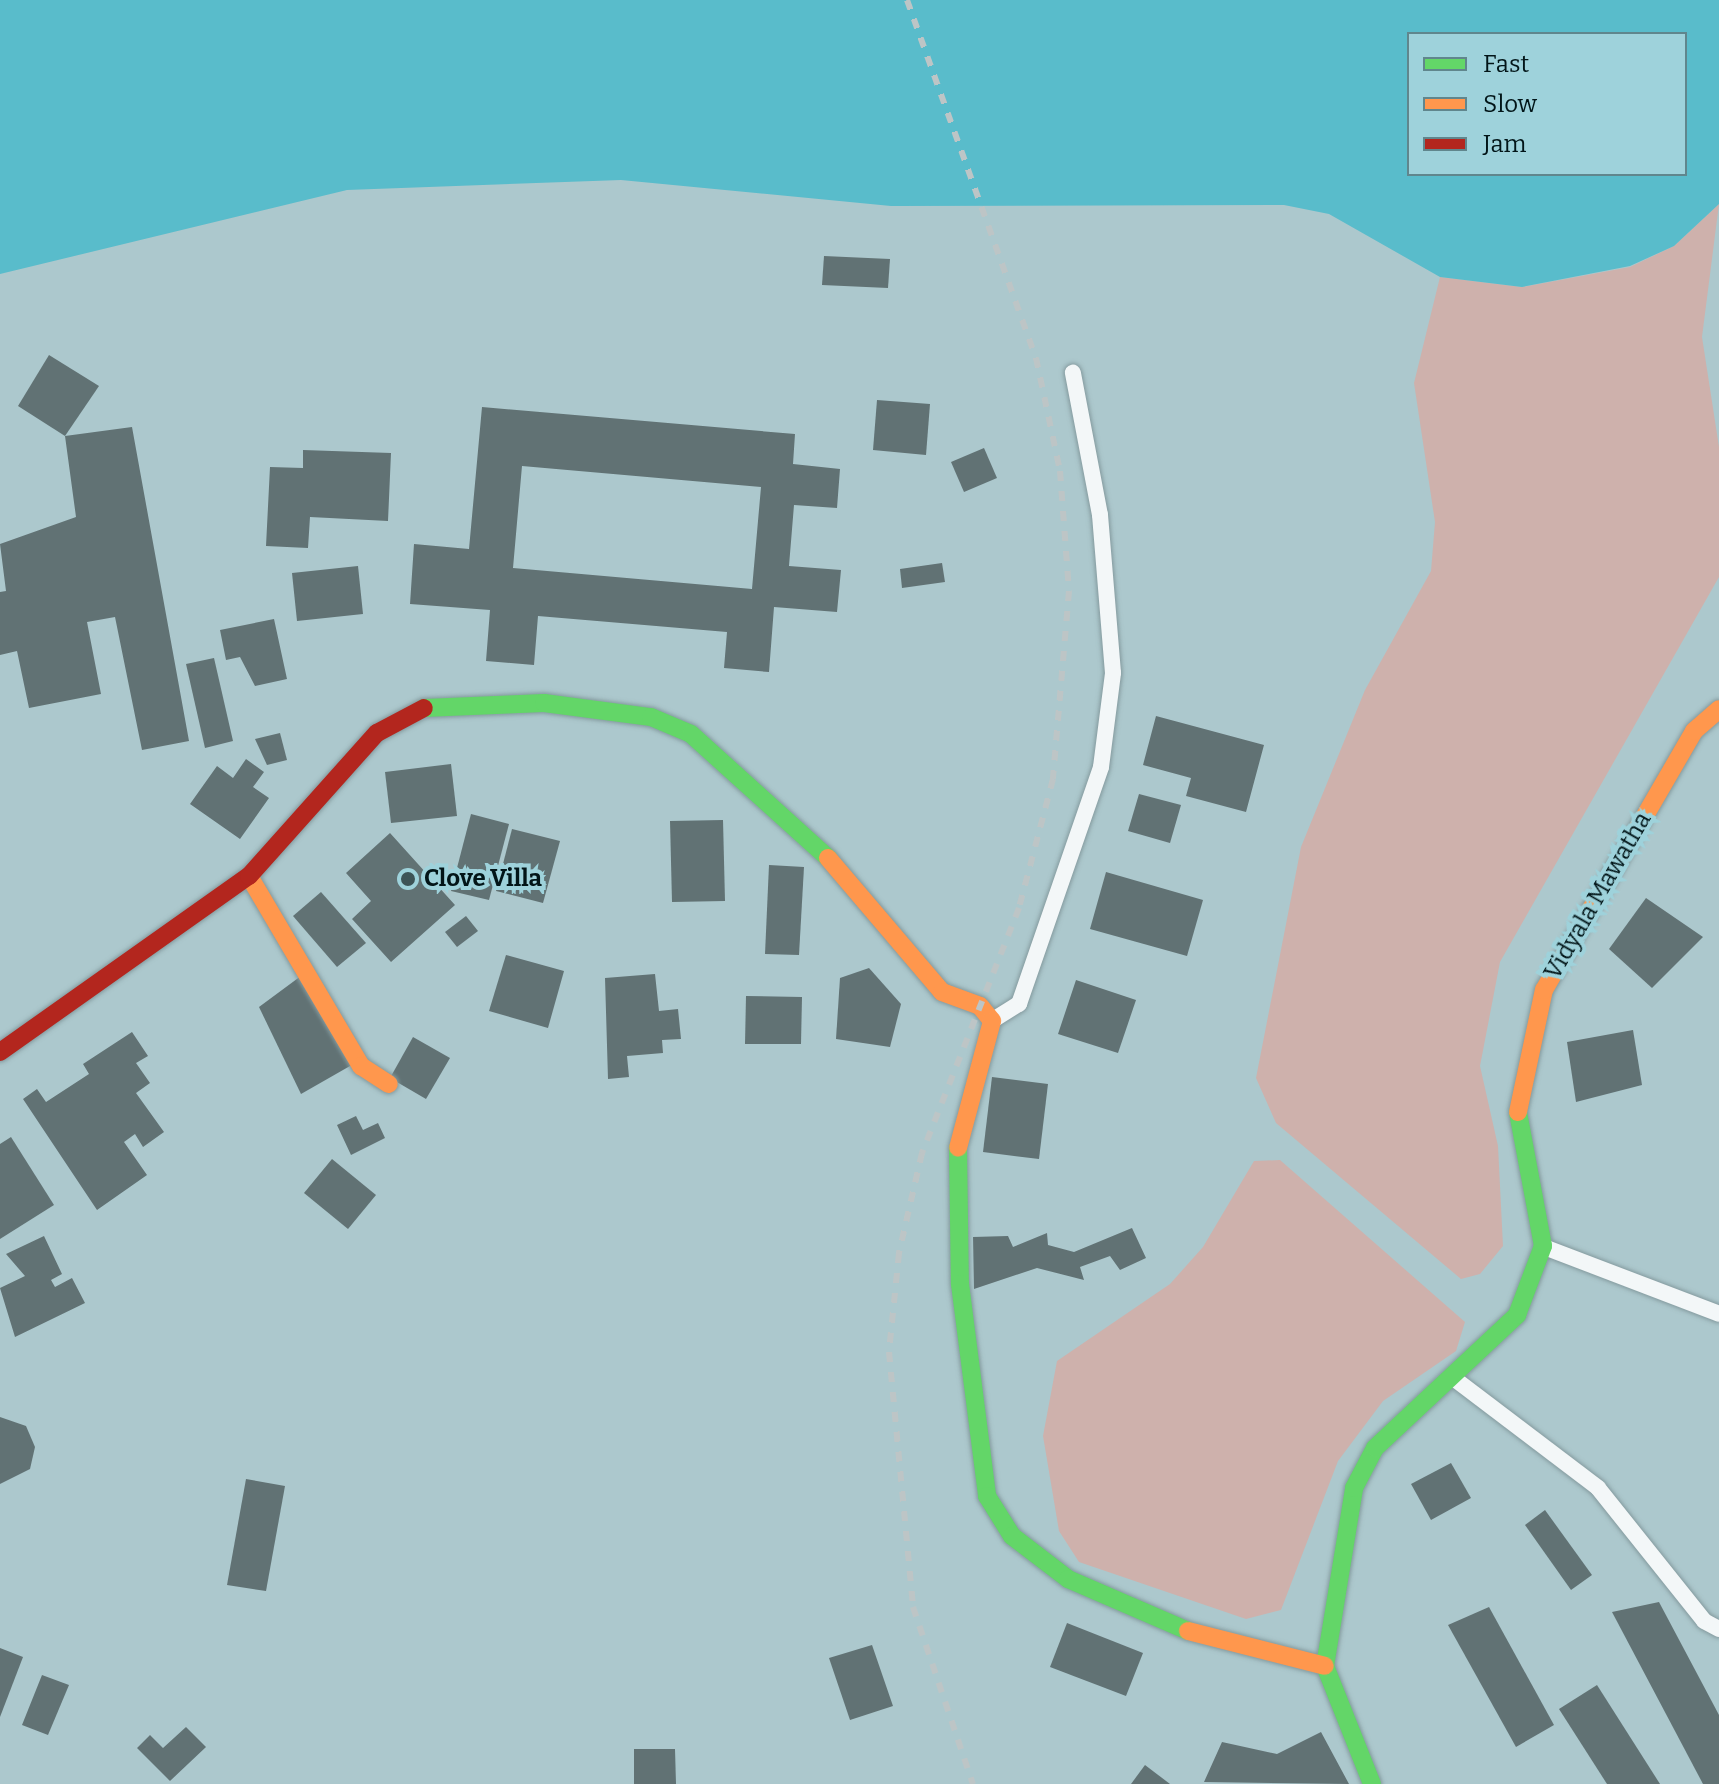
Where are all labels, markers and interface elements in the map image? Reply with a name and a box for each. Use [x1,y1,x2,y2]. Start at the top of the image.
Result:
legend [1407,32,1687,176]
text: Fast [1483,50,1529,78]
text: Slow [1483,90,1537,118]
text: Jam [1483,130,1526,158]
street label: Vidyala Mawatha [1538,807,1658,985]
place label: Clove Villa [424,865,542,893]
marker: Clove Villa [399,870,417,888]

